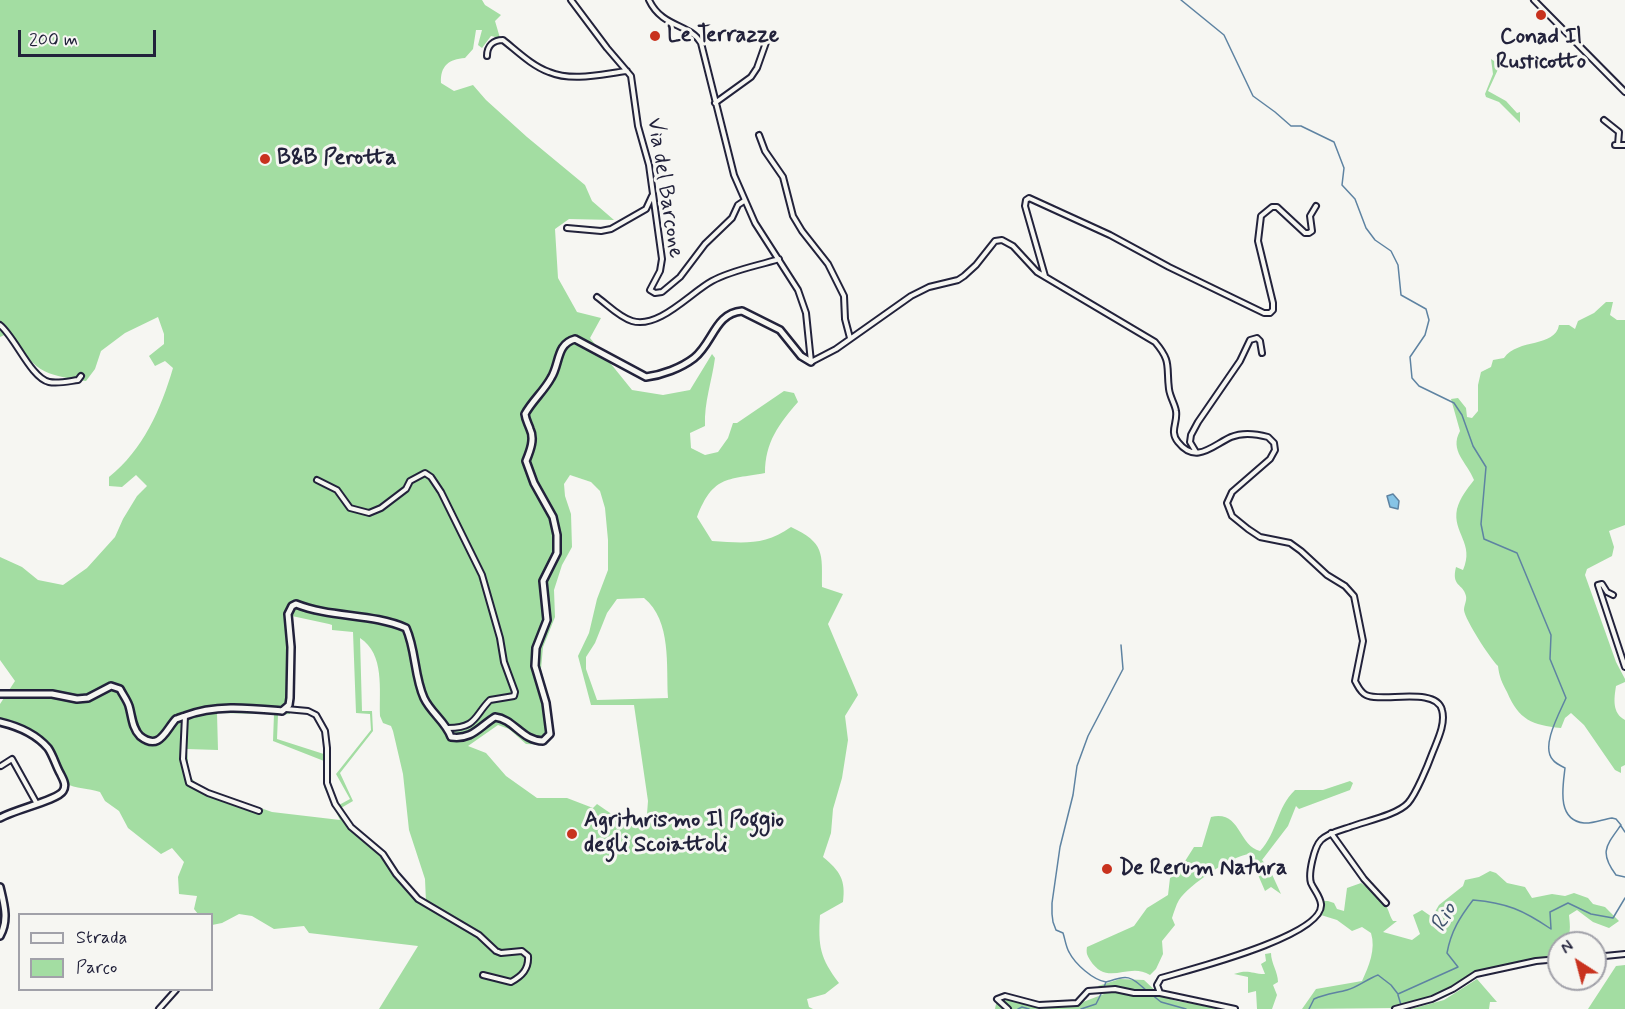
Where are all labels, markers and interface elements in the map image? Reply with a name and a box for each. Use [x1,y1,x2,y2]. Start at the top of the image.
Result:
marker: Conad Il Rusticotto [1534,8,1548,22]
scale bar [21,18,159,56]
place label: Le Terrazze [667,23,779,49]
place label: Conad Il Rusticotto [1496,25,1586,76]
text: 200 m [29,28,78,52]
marker: Le Terrazze [648,29,662,43]
street label: Via del Barcone [640,116,688,260]
place label: B&B Perotta [277,146,396,172]
marker: B&B Perotta [258,152,272,166]
place label: Agriturismo Il Poggio degli Scoiattoli [584,808,784,860]
marker: Agriturismo Il Poggio degli Scoiattoli [565,827,579,841]
place label: De Rerum Natura [1119,856,1287,882]
marker: De Rerum Natura [1100,862,1114,876]
water label: Rio [1425,898,1465,938]
legend [18,913,213,991]
text: Strada [76,926,127,950]
north arrow [1547,931,1607,991]
text: N [1557,936,1578,959]
text: Parco [76,956,117,980]

